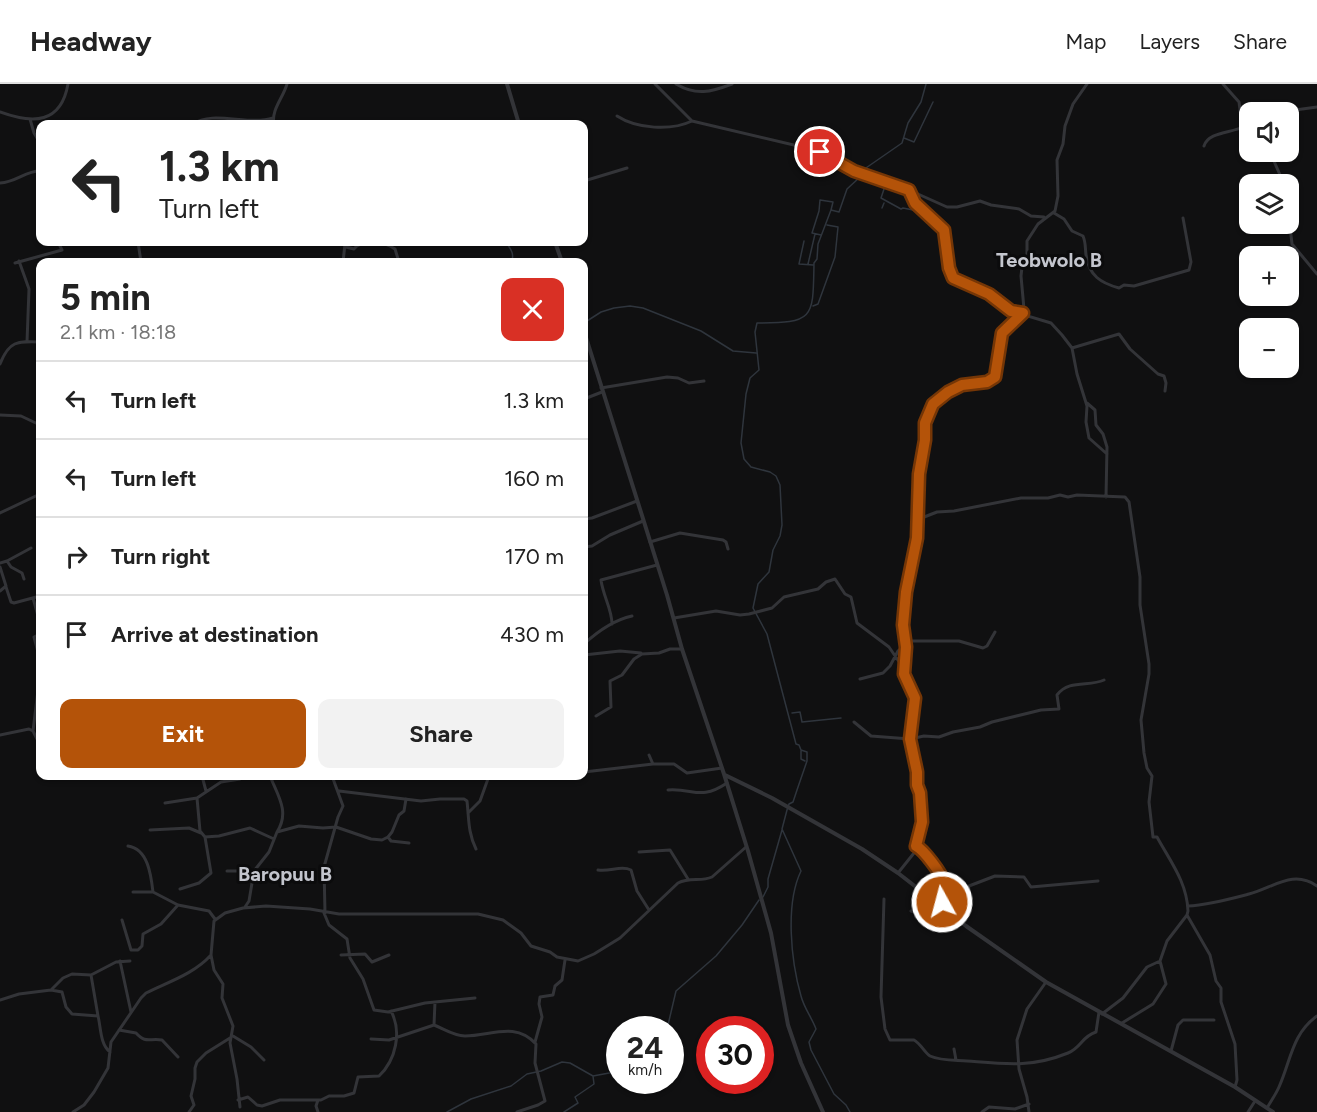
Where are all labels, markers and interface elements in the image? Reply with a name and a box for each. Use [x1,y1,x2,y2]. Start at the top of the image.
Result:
text: Headway [30,24,152,58]
text: Map [1066,29,1106,54]
text: Layers [1139,29,1200,54]
text: Share [1233,29,1287,54]
map controls [1239,102,1299,378]
button: sound [1239,102,1299,162]
pin [794,126,845,177]
icon: arrive [803,135,836,168]
text: 1.3 km [159,141,280,192]
icon: left [60,144,138,222]
button: layers [1239,174,1299,234]
text: Turn left [159,192,259,225]
button: + [1239,246,1299,306]
district label: Teobwolo B [996,248,1102,272]
text: 5 min [60,276,151,319]
button: close [501,278,564,341]
button: − [1239,318,1299,378]
text: 2.1 km · 18:18 [60,320,176,344]
icon: left [60,384,93,417]
text: Turn left [111,387,197,414]
text: 1.3 km [504,387,564,414]
icon: left [60,462,93,495]
text: Turn left [111,465,197,492]
text: 160 m [504,465,564,492]
icon: right [60,540,93,573]
text: Turn right [111,543,210,570]
text: 170 m [505,543,564,570]
icon: arrive [60,618,93,651]
text: Arrive at destination [111,621,319,648]
text: 430 m [500,621,564,648]
button: Exit [60,699,306,768]
button: Share [318,699,564,768]
district label: Baropuu B [238,862,332,886]
position arrow [910,870,974,934]
speed limit sign: 30 [696,1016,774,1094]
text: 24 [627,1029,663,1066]
text: km/h [628,1061,662,1079]

